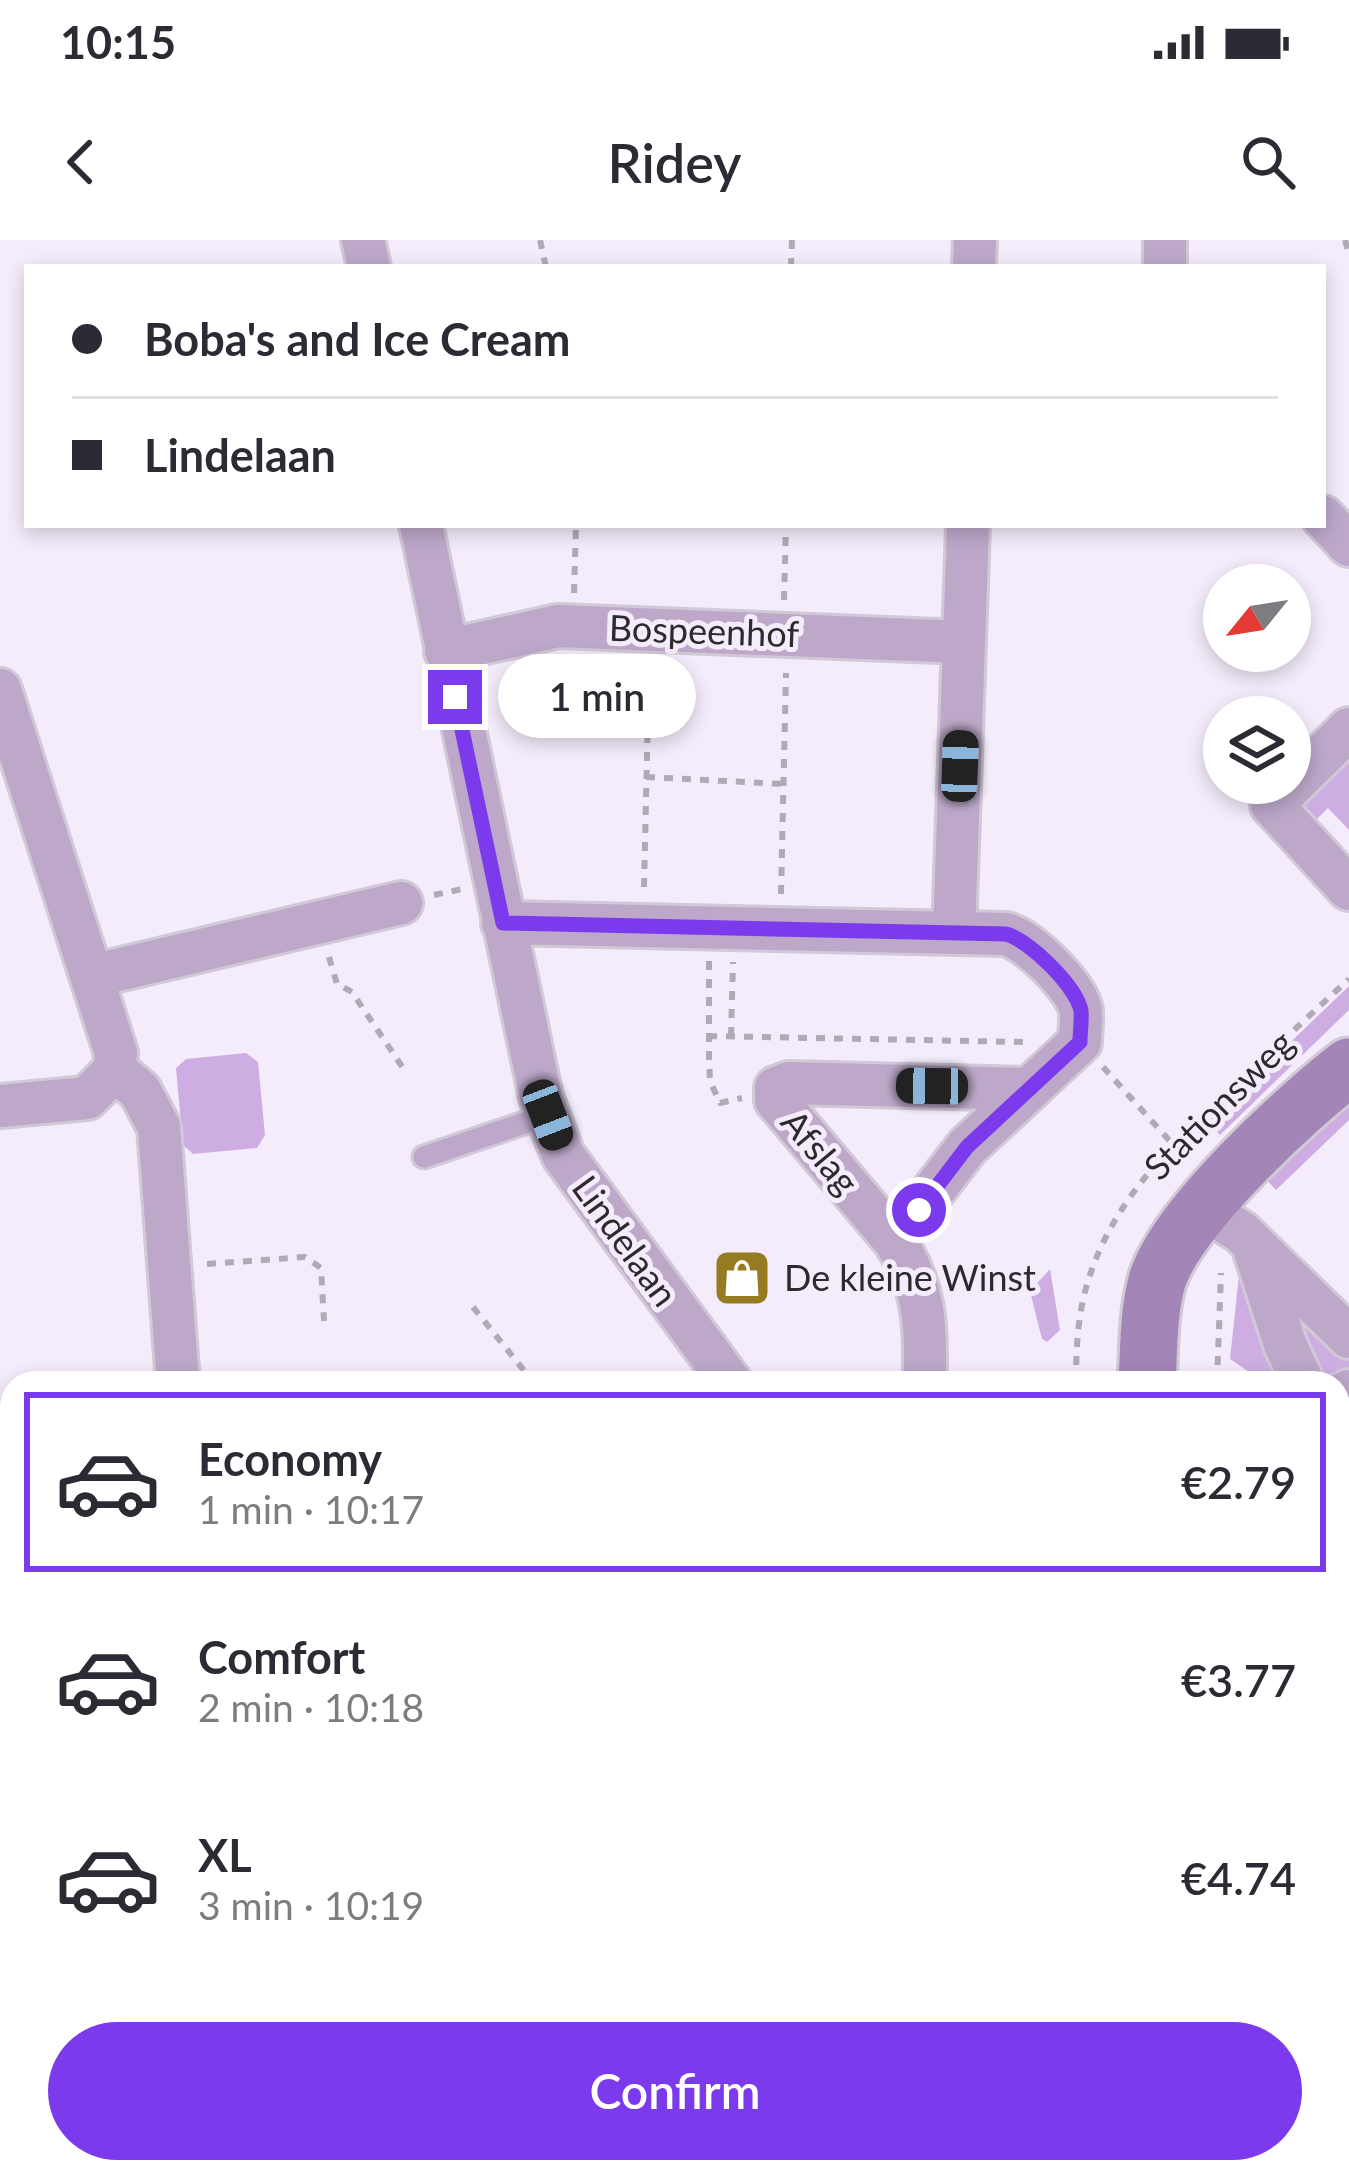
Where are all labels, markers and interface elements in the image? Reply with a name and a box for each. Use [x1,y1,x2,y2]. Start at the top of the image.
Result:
text: 10:15 [60,15,176,69]
icon: back [48,129,114,195]
icon: search [1235,129,1301,195]
text: Ridey [608,130,741,195]
text: Boba's and Ice Cream [144,312,571,366]
text: Lindelaan [144,428,336,482]
north arrow [1203,564,1311,672]
map controls [1203,564,1311,804]
street label: Bospeenhof [608,605,800,655]
callout: 1 min [497,655,695,739]
route end [428,670,482,724]
text: 1 min [549,673,645,719]
button: layers [1203,696,1311,804]
car [941,729,979,803]
street label: Stationsweg [1134,1020,1302,1188]
car [896,1067,968,1105]
car [518,1075,578,1155]
street label: Afslag [773,1100,869,1203]
street label: Lindelaan [564,1167,688,1314]
route start [892,1183,946,1237]
shop icon: De kleine Winst [711,1247,773,1309]
place label: De kleine Winst [784,1255,1036,1299]
icon: car [54,1428,162,1536]
text: Economy [198,1432,382,1486]
text: €2.79 [1181,1455,1296,1509]
text: 1 min · 10:17 [198,1486,424,1532]
icon: car [54,1626,162,1734]
text: Comfort [198,1630,365,1684]
text: €3.77 [1181,1653,1296,1707]
text: 2 min · 10:18 [198,1684,424,1730]
icon: car [54,1824,162,1932]
text: XL [198,1828,252,1882]
text: €4.74 [1181,1851,1296,1905]
text: 3 min · 10:19 [198,1882,424,1928]
button: Confirm [48,2022,1302,2160]

